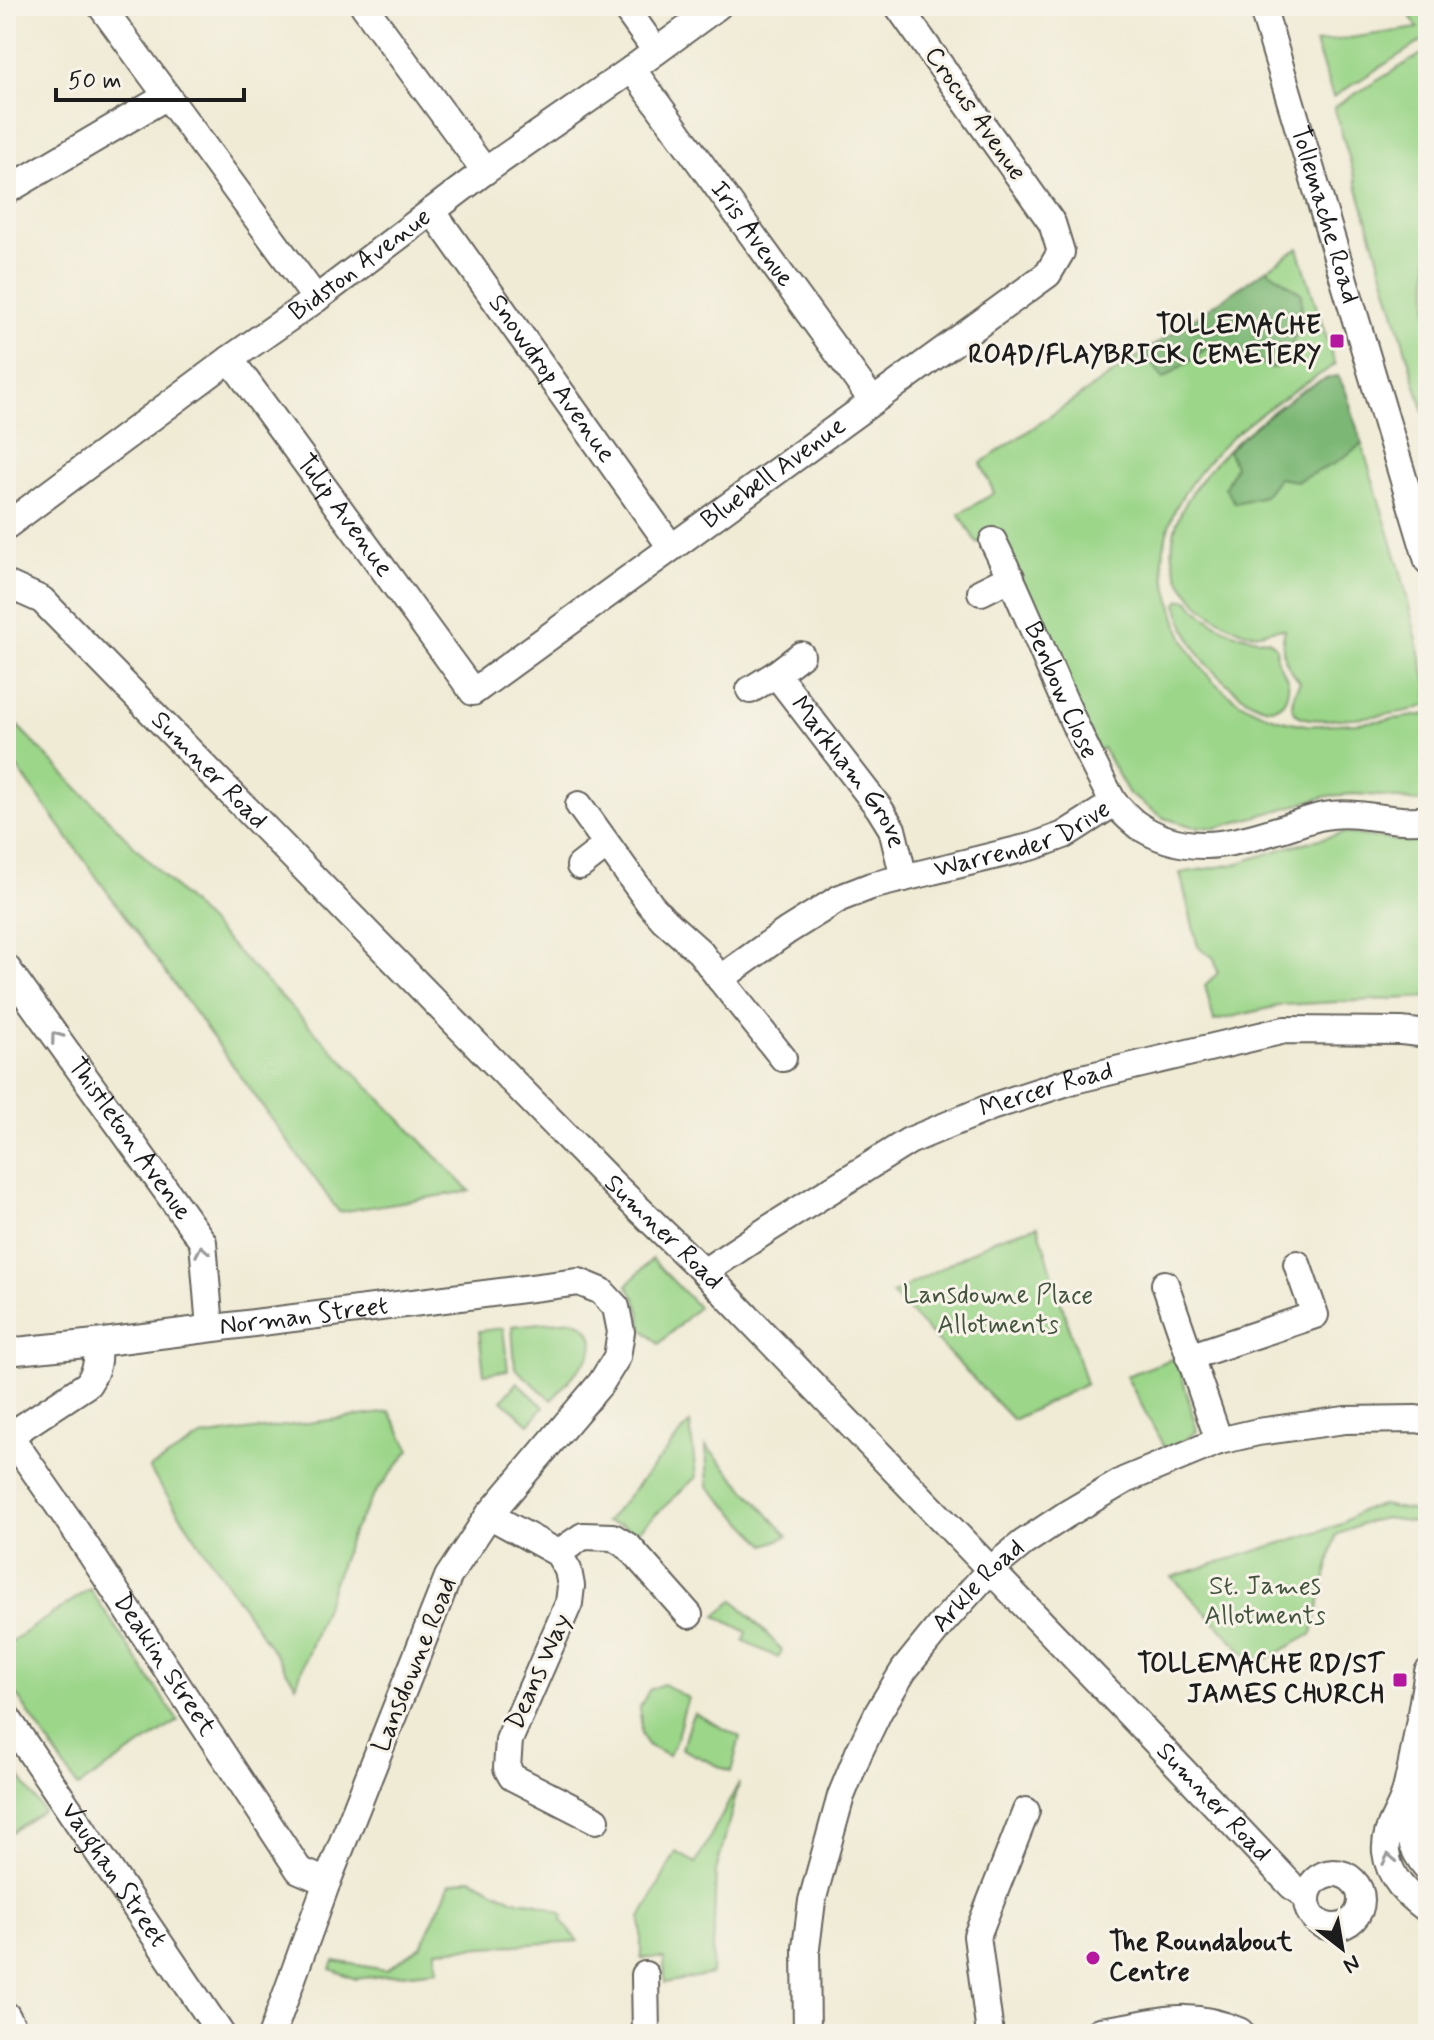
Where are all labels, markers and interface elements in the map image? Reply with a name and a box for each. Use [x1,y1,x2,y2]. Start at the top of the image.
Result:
street label: Crocus Avenue [916,40,1034,188]
scale bar [56,52,244,102]
text: 50 m [68,66,122,97]
street label: Tollemache Road [1282,122,1367,308]
street label: Iris Avenue [702,174,802,294]
street label: Bidston Avenue [282,201,438,330]
street label: Snowdrop Avenue [480,288,623,470]
place label: TOLLEMACHE ROAD/FLAYBRICK CEMETERY [968,309,1322,373]
marker: TOLLEMACHE ROAD/FLAYBRICK CEMETERY [1328,332,1346,350]
street label: Bluebell Avenue [694,409,853,537]
street label: Tulip Avenue [288,447,401,584]
street label: Benbow Close [1015,616,1106,765]
street label: Markham Grove [782,689,913,852]
street label: Sumner Road [143,704,274,837]
street label: Warrender Drive [931,792,1117,887]
one-way arrow [52,1032,66,1046]
street label: Thistleton Avenue [59,1051,199,1228]
street label: Mercer Road [975,1054,1116,1127]
street label: Sumner Road [596,1167,730,1298]
one-way arrow [195,1244,212,1257]
park label: Lansdowne Place Allotments [903,1279,1093,1343]
street label: Norman Street [218,1289,390,1344]
street label: Arkle Road [924,1531,1032,1640]
park label: St. James Allotments [1204,1570,1326,1634]
street label: Lansdowne Road [365,1573,465,1757]
street label: Deakin Street [105,1587,224,1743]
street label: Deans Way [498,1608,580,1736]
place label: TOLLEMACHE RD/ST JAMES CHURCH [1137,1648,1385,1712]
marker: TOLLEMACHE RD/ST JAMES CHURCH [1391,1671,1409,1689]
street label: Sumner Road [1148,1735,1278,1870]
street label: Vaughan Street [52,1796,175,1954]
one-way arrow [1381,1852,1398,1866]
north arrow [1302,1908,1382,1988]
place label: The Roundabout Centre [1109,1926,1293,1990]
text: N [1338,1948,1365,1979]
marker: The Roundabout Centre [1084,1949,1102,1967]

